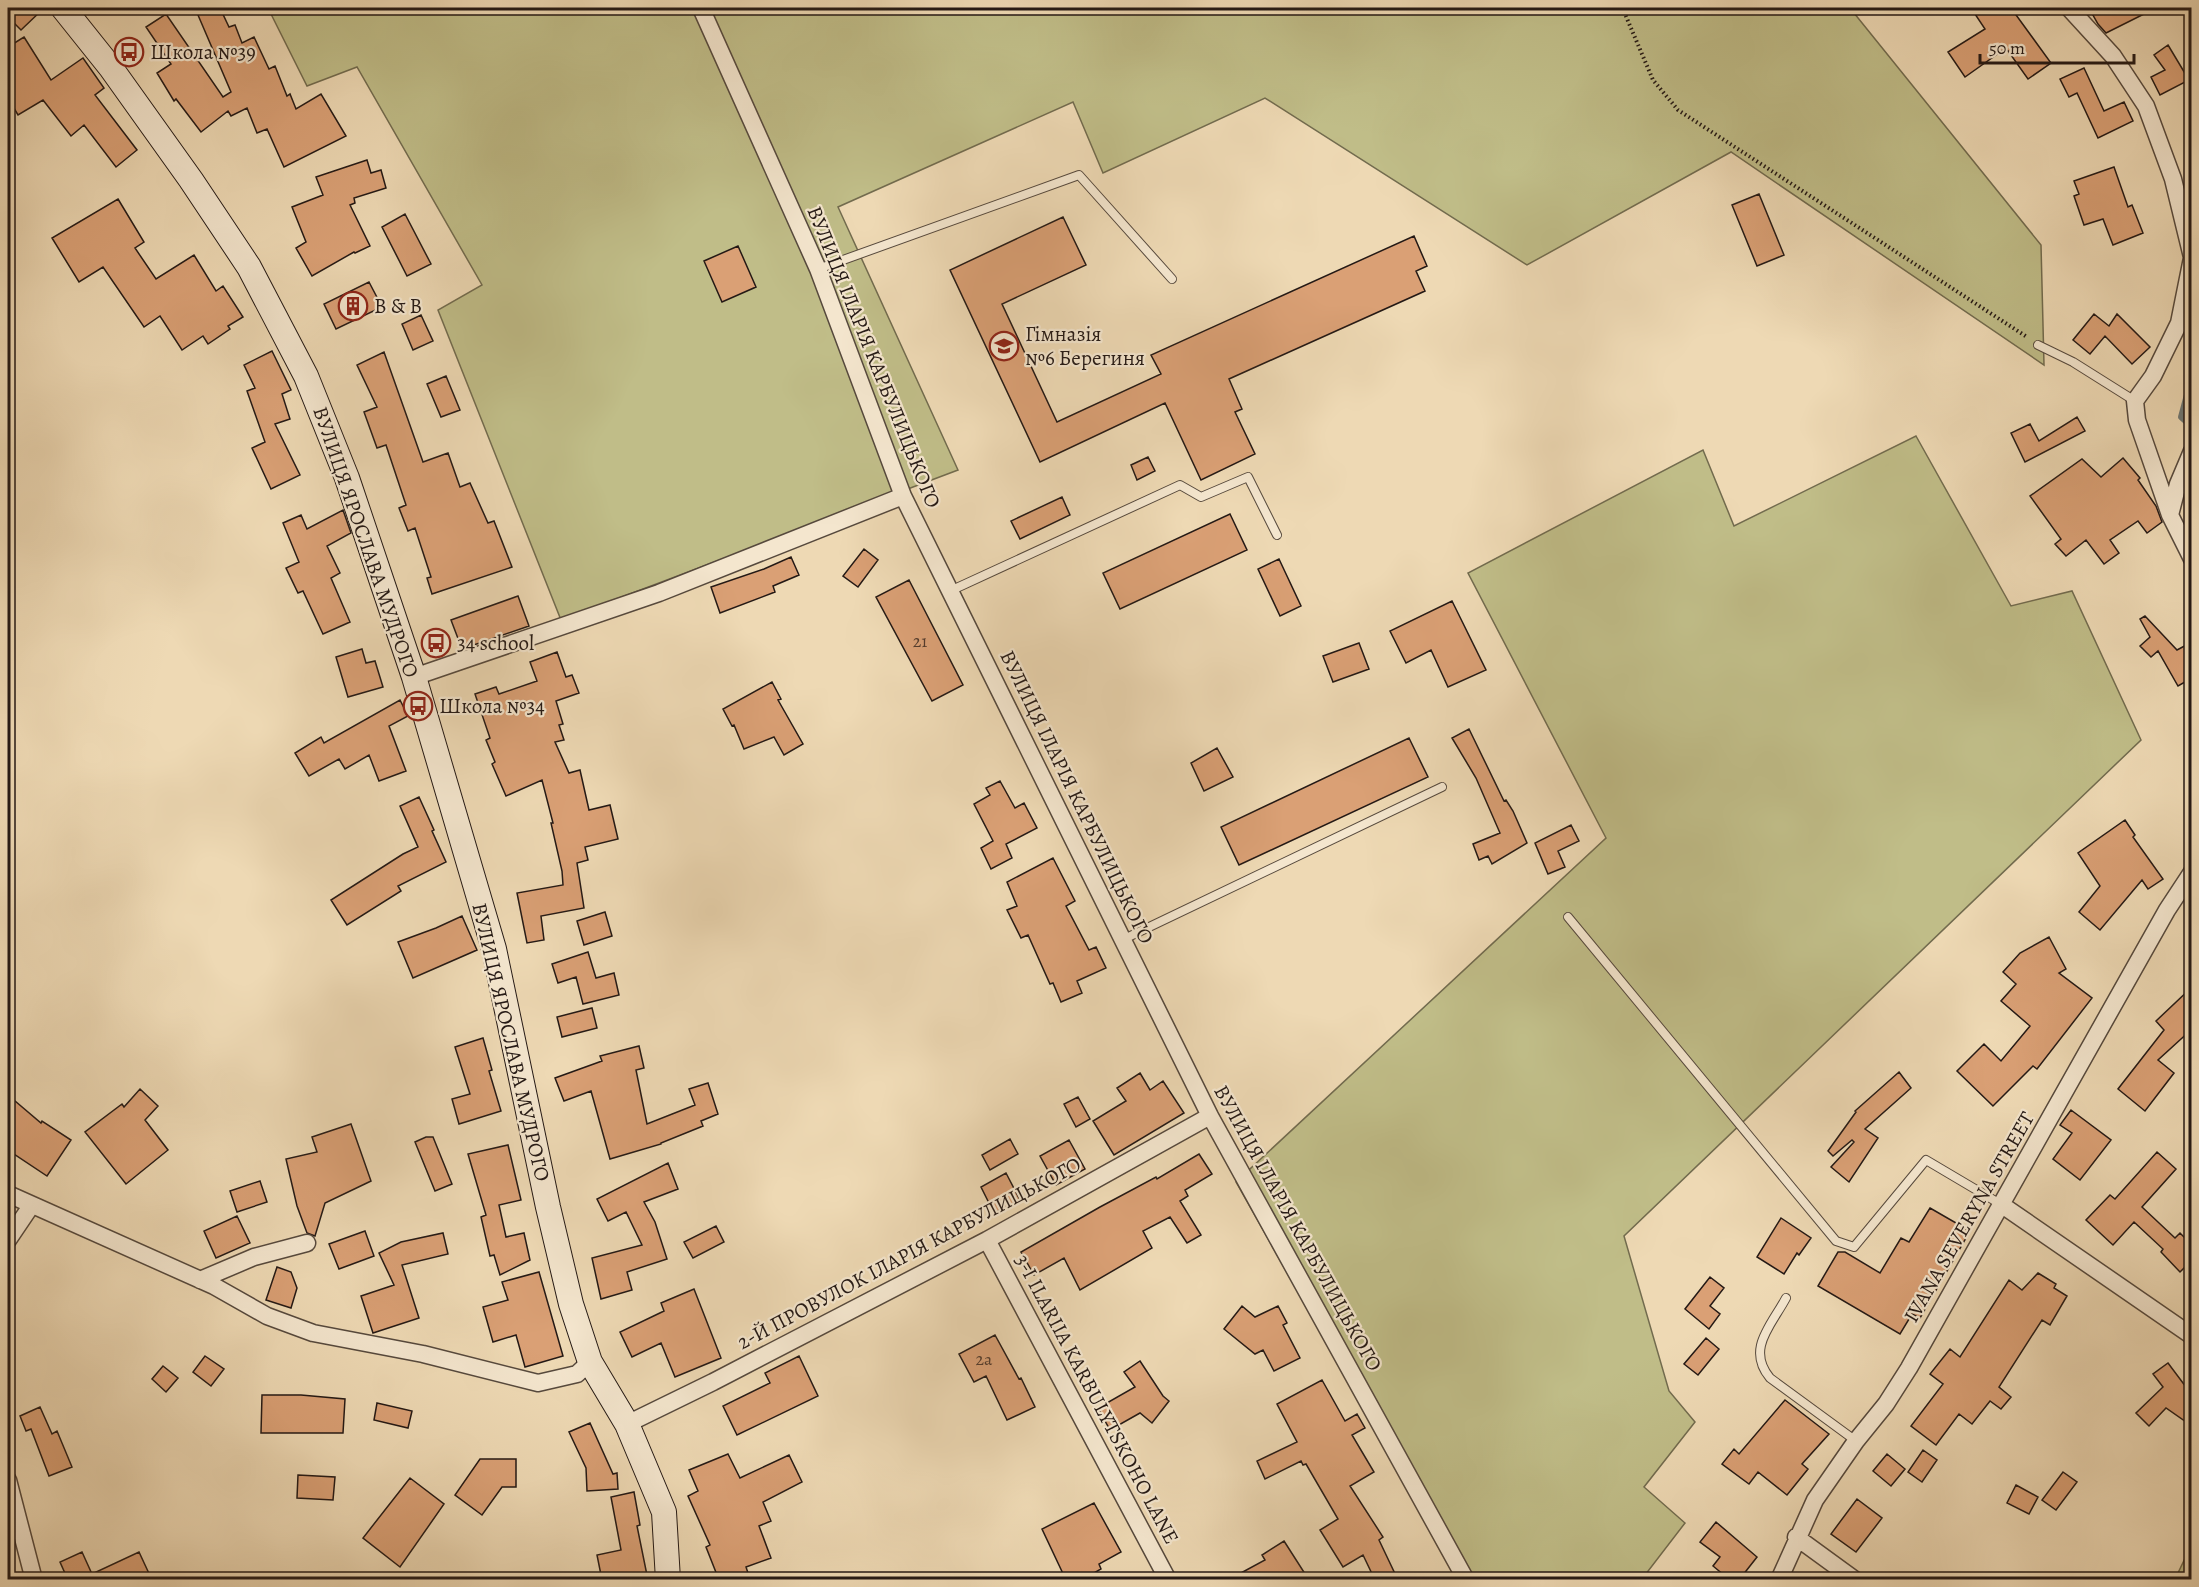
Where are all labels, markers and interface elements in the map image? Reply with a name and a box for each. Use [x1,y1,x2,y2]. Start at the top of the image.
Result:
scale bar [1980,27,2134,65]
bus stop icon: Школа №39 [113,36,145,68]
text: 50 m [1989,36,2025,60]
place label: Школа №39 [150,38,256,66]
street label: ВУЛИЦЯ ІЛАРІЯ КАРБУЛИЦЬКОГО [800,202,948,512]
building icon: B & B [337,290,369,322]
place label: B & B [374,292,422,320]
place label: Гімназія №6 Берегиня [1025,320,1145,372]
school or university icon: Гімназія №6 Берегиня [988,330,1020,362]
street label: ВУЛИЦЯ ЯРОСЛАВА МУДРОГО [306,403,426,681]
bus stop icon: 34 school [420,627,452,659]
place label: 34 school [457,629,534,657]
house number: 21 [913,629,927,653]
street label: ВУЛИЦЯ ІЛАРІЯ КАРБУЛИЦЬКОГО [994,646,1160,948]
bus stop icon: Школа №34 [402,690,434,722]
place label: Школа №34 [439,692,545,720]
street label: ВУЛИЦЯ ЯРОСЛАВА МУДРОГО [465,900,557,1184]
street label: ВУЛИЦЯ ІЛАРІЯ КАРБУЛИЦЬКОГО [1207,1080,1389,1376]
street label: IVANA SEVERYNA STREET [1897,1106,2041,1327]
street label: 2-Й ПРОВУЛОК ІЛАРІЯ КАРБУЛИЦЬКОГО [732,1150,1086,1356]
street label: 3-I ILARIIA KARBULYTSKOHO LANE [1009,1249,1185,1549]
house number: 2а [976,1347,993,1371]

